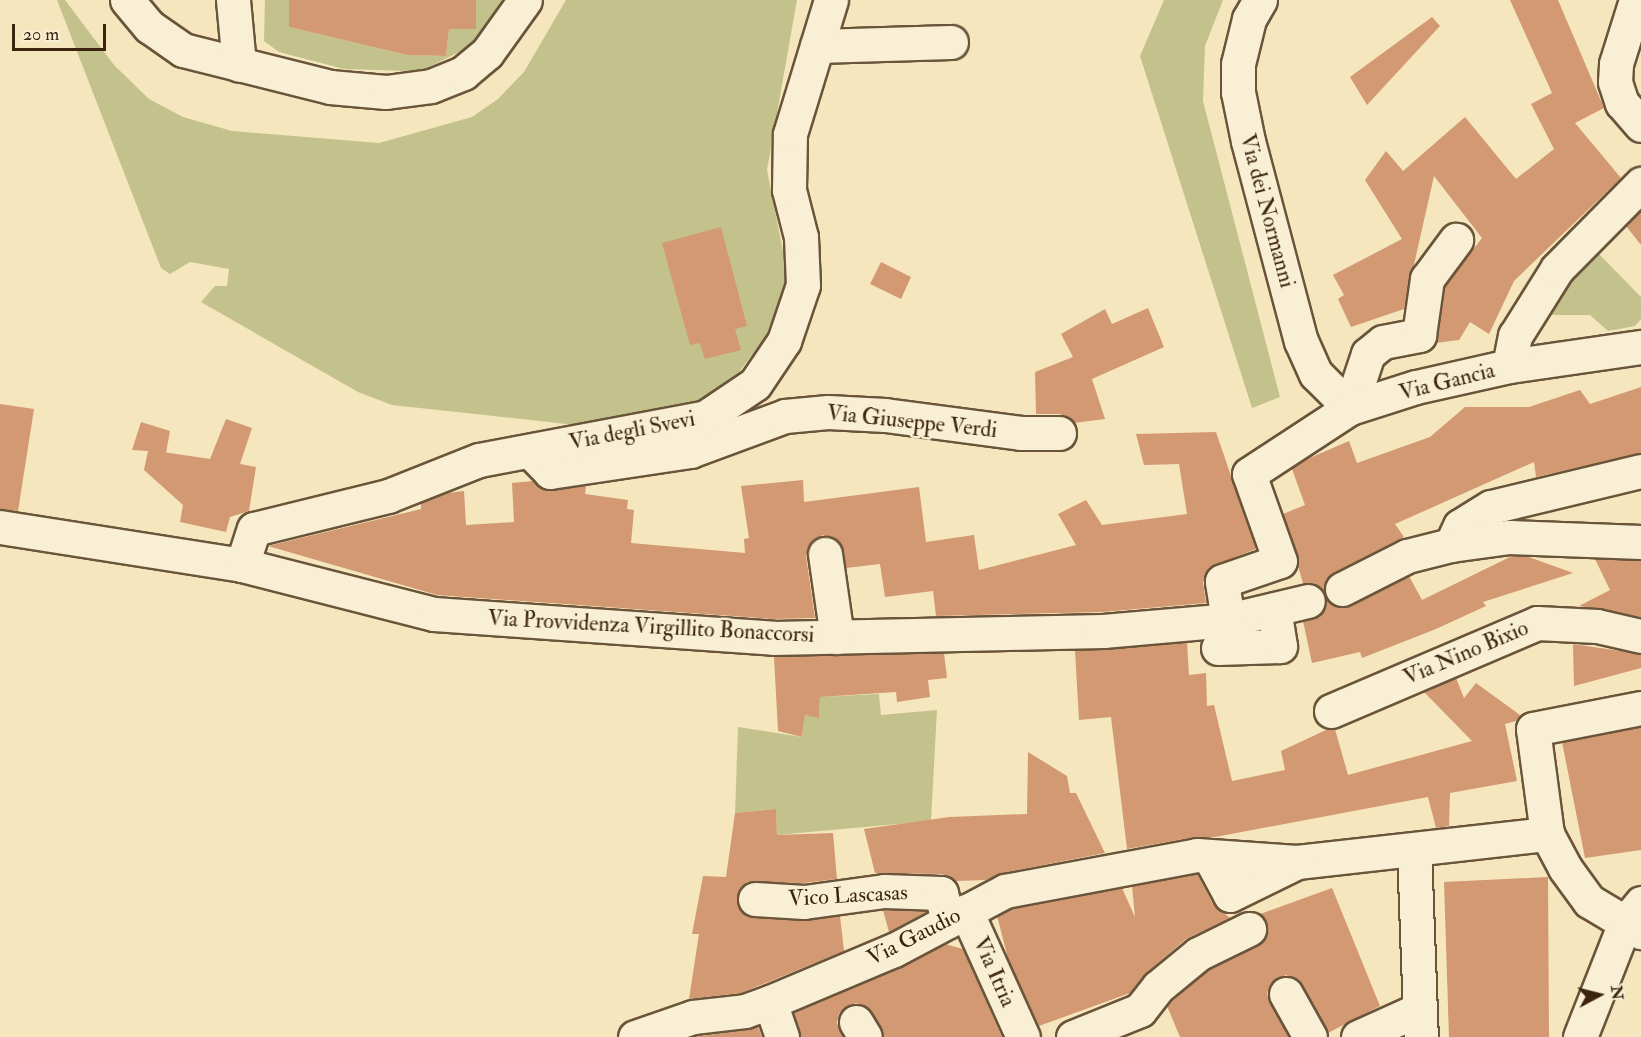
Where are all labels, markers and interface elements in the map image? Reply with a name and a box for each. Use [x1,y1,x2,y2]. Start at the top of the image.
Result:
scale bar [15,12,110,50]
text: 20 m [23,23,59,46]
street label: Via dei Normanni [1234,131,1300,291]
street label: Via Gancia [1396,357,1498,407]
street label: Via Giuseppe Verdi [826,400,998,444]
street label: Via degli Svevi [567,406,697,456]
street label: Via Provvidenza Virgillito Bonaccorsi [487,605,815,649]
street label: Via Nino Bixio [1400,615,1532,691]
street label: Vico Lascasas [787,880,909,912]
street label: Via Gaudio [863,902,965,972]
street label: Via Itria [967,933,1021,1011]
north arrow [1569,965,1629,1025]
text: N [1606,984,1628,1001]

